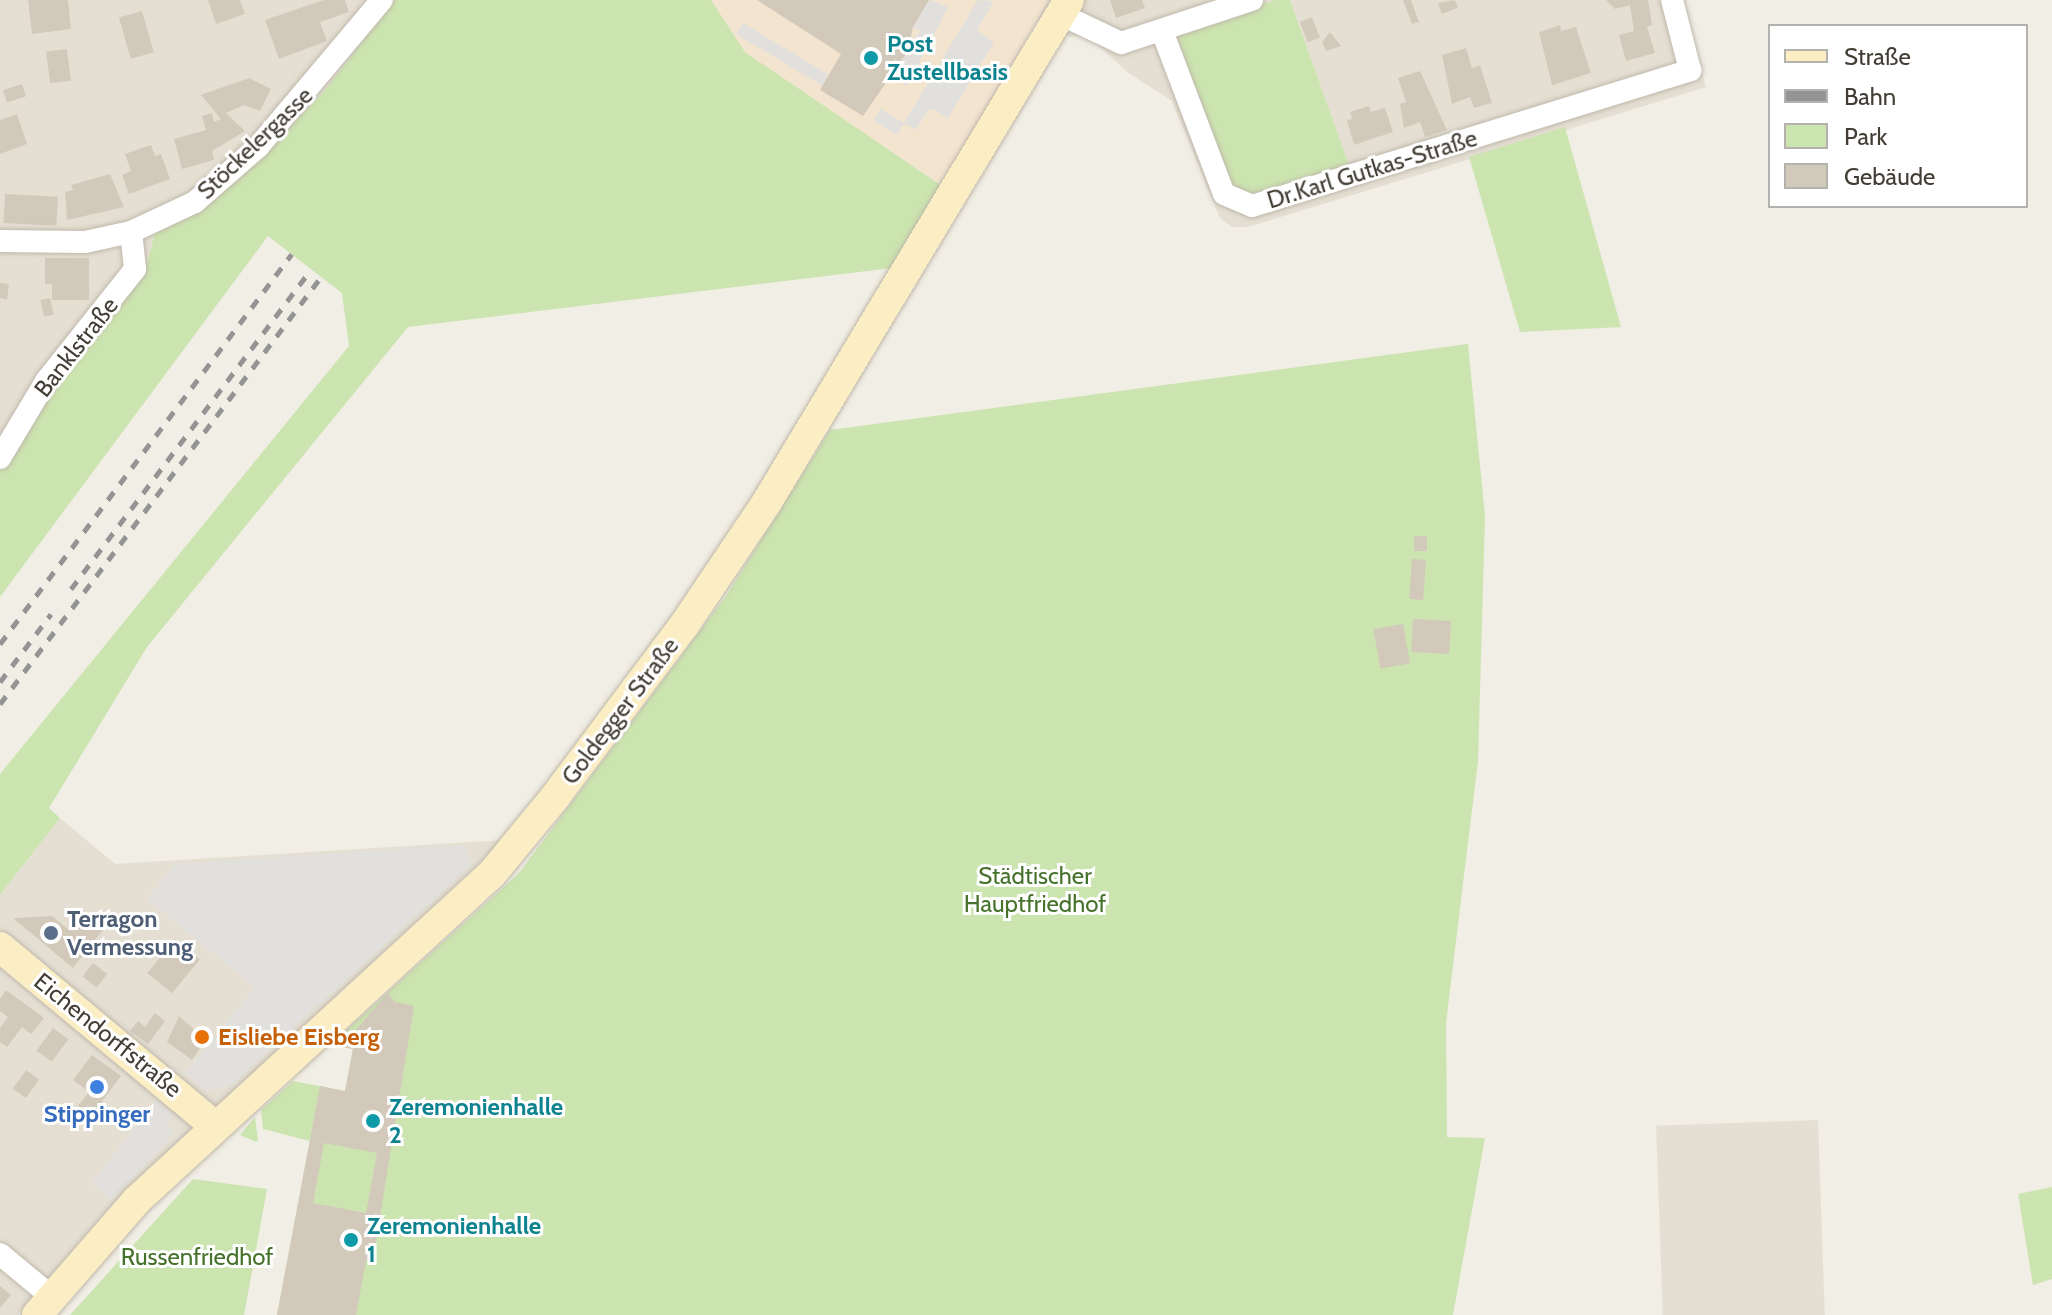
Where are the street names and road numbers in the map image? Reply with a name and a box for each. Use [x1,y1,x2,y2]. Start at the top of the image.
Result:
street label: Stöckelergasse [191,81,319,205]
street label: Dr.Karl Gutkas-Straße [1263,123,1481,215]
street label: Banklstraße [28,291,124,403]
street label: Goldegger Straße [555,632,685,790]
street label: Eichendorffstraße [28,967,188,1103]

